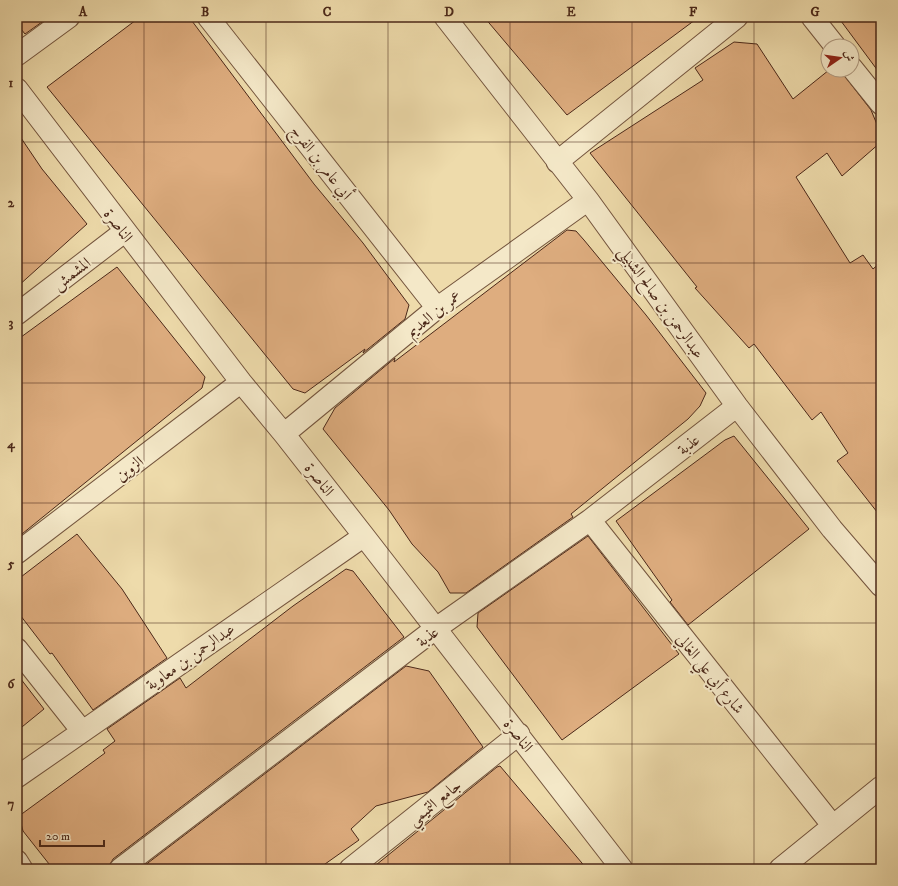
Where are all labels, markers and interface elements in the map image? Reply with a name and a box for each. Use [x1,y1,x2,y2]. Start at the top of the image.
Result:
text: A [78,4,88,20]
text: B [201,4,209,20]
text: C [323,4,332,20]
text: D [444,4,454,20]
text: E [566,4,576,20]
text: F [689,4,698,20]
text: G [810,4,820,20]
north arrow [820,38,860,78]
text: ش [841,49,857,63]
text: 1 [9,75,14,91]
street label: أبي عامر بن الفرج [283,120,358,207]
text: 2 [8,195,15,211]
street label: الناصرة [99,205,137,246]
street label: عبدالرحمن بن صالح الشبيلي [610,242,709,366]
street label: المشمش [48,253,95,295]
street label: عمر بن العديم [402,286,468,345]
text: 3 [9,315,14,331]
street label: عذبة [673,430,704,460]
text: 4 [6,436,15,453]
street label: الزوين [111,452,148,486]
street label: الناصرة [300,459,339,500]
text: 5 [7,556,15,572]
street label: عبدالرحمن بن معاوية [142,619,240,696]
street label: عذبة [412,622,443,652]
street label: شارع أبي علي الغالي [668,628,750,721]
text: 6 [8,676,16,692]
street label: الناصرة [499,715,538,756]
street label: جامع التميمي [404,775,469,834]
text: 7 [8,796,15,812]
scale bar [40,822,104,848]
text: 20 m [46,829,70,844]

